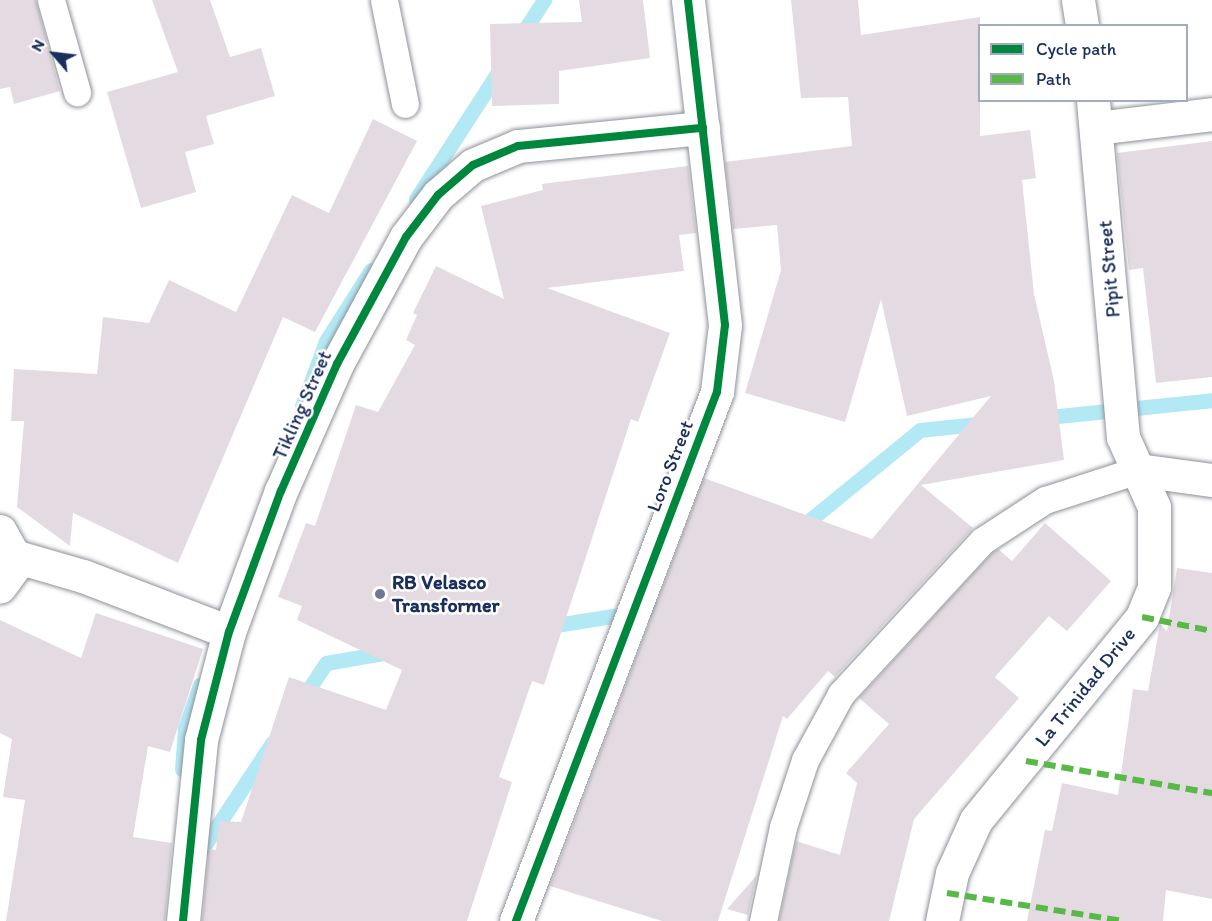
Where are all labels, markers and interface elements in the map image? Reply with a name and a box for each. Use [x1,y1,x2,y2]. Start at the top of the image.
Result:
north arrow [24,24,84,84]
legend [978,24,1188,102]
text: N [27,36,49,55]
text: Cycle path [1036,38,1116,60]
text: Path [1036,68,1071,90]
street label: Pipit Street [1093,220,1125,318]
street label: Tikling Street [267,347,337,463]
street label: Loro Street [642,417,698,515]
place label: RB Velasco Transformer [392,570,499,617]
marker: RB Velasco Transformer [373,587,387,601]
street label: La Trinidad Drive [1030,623,1140,751]

